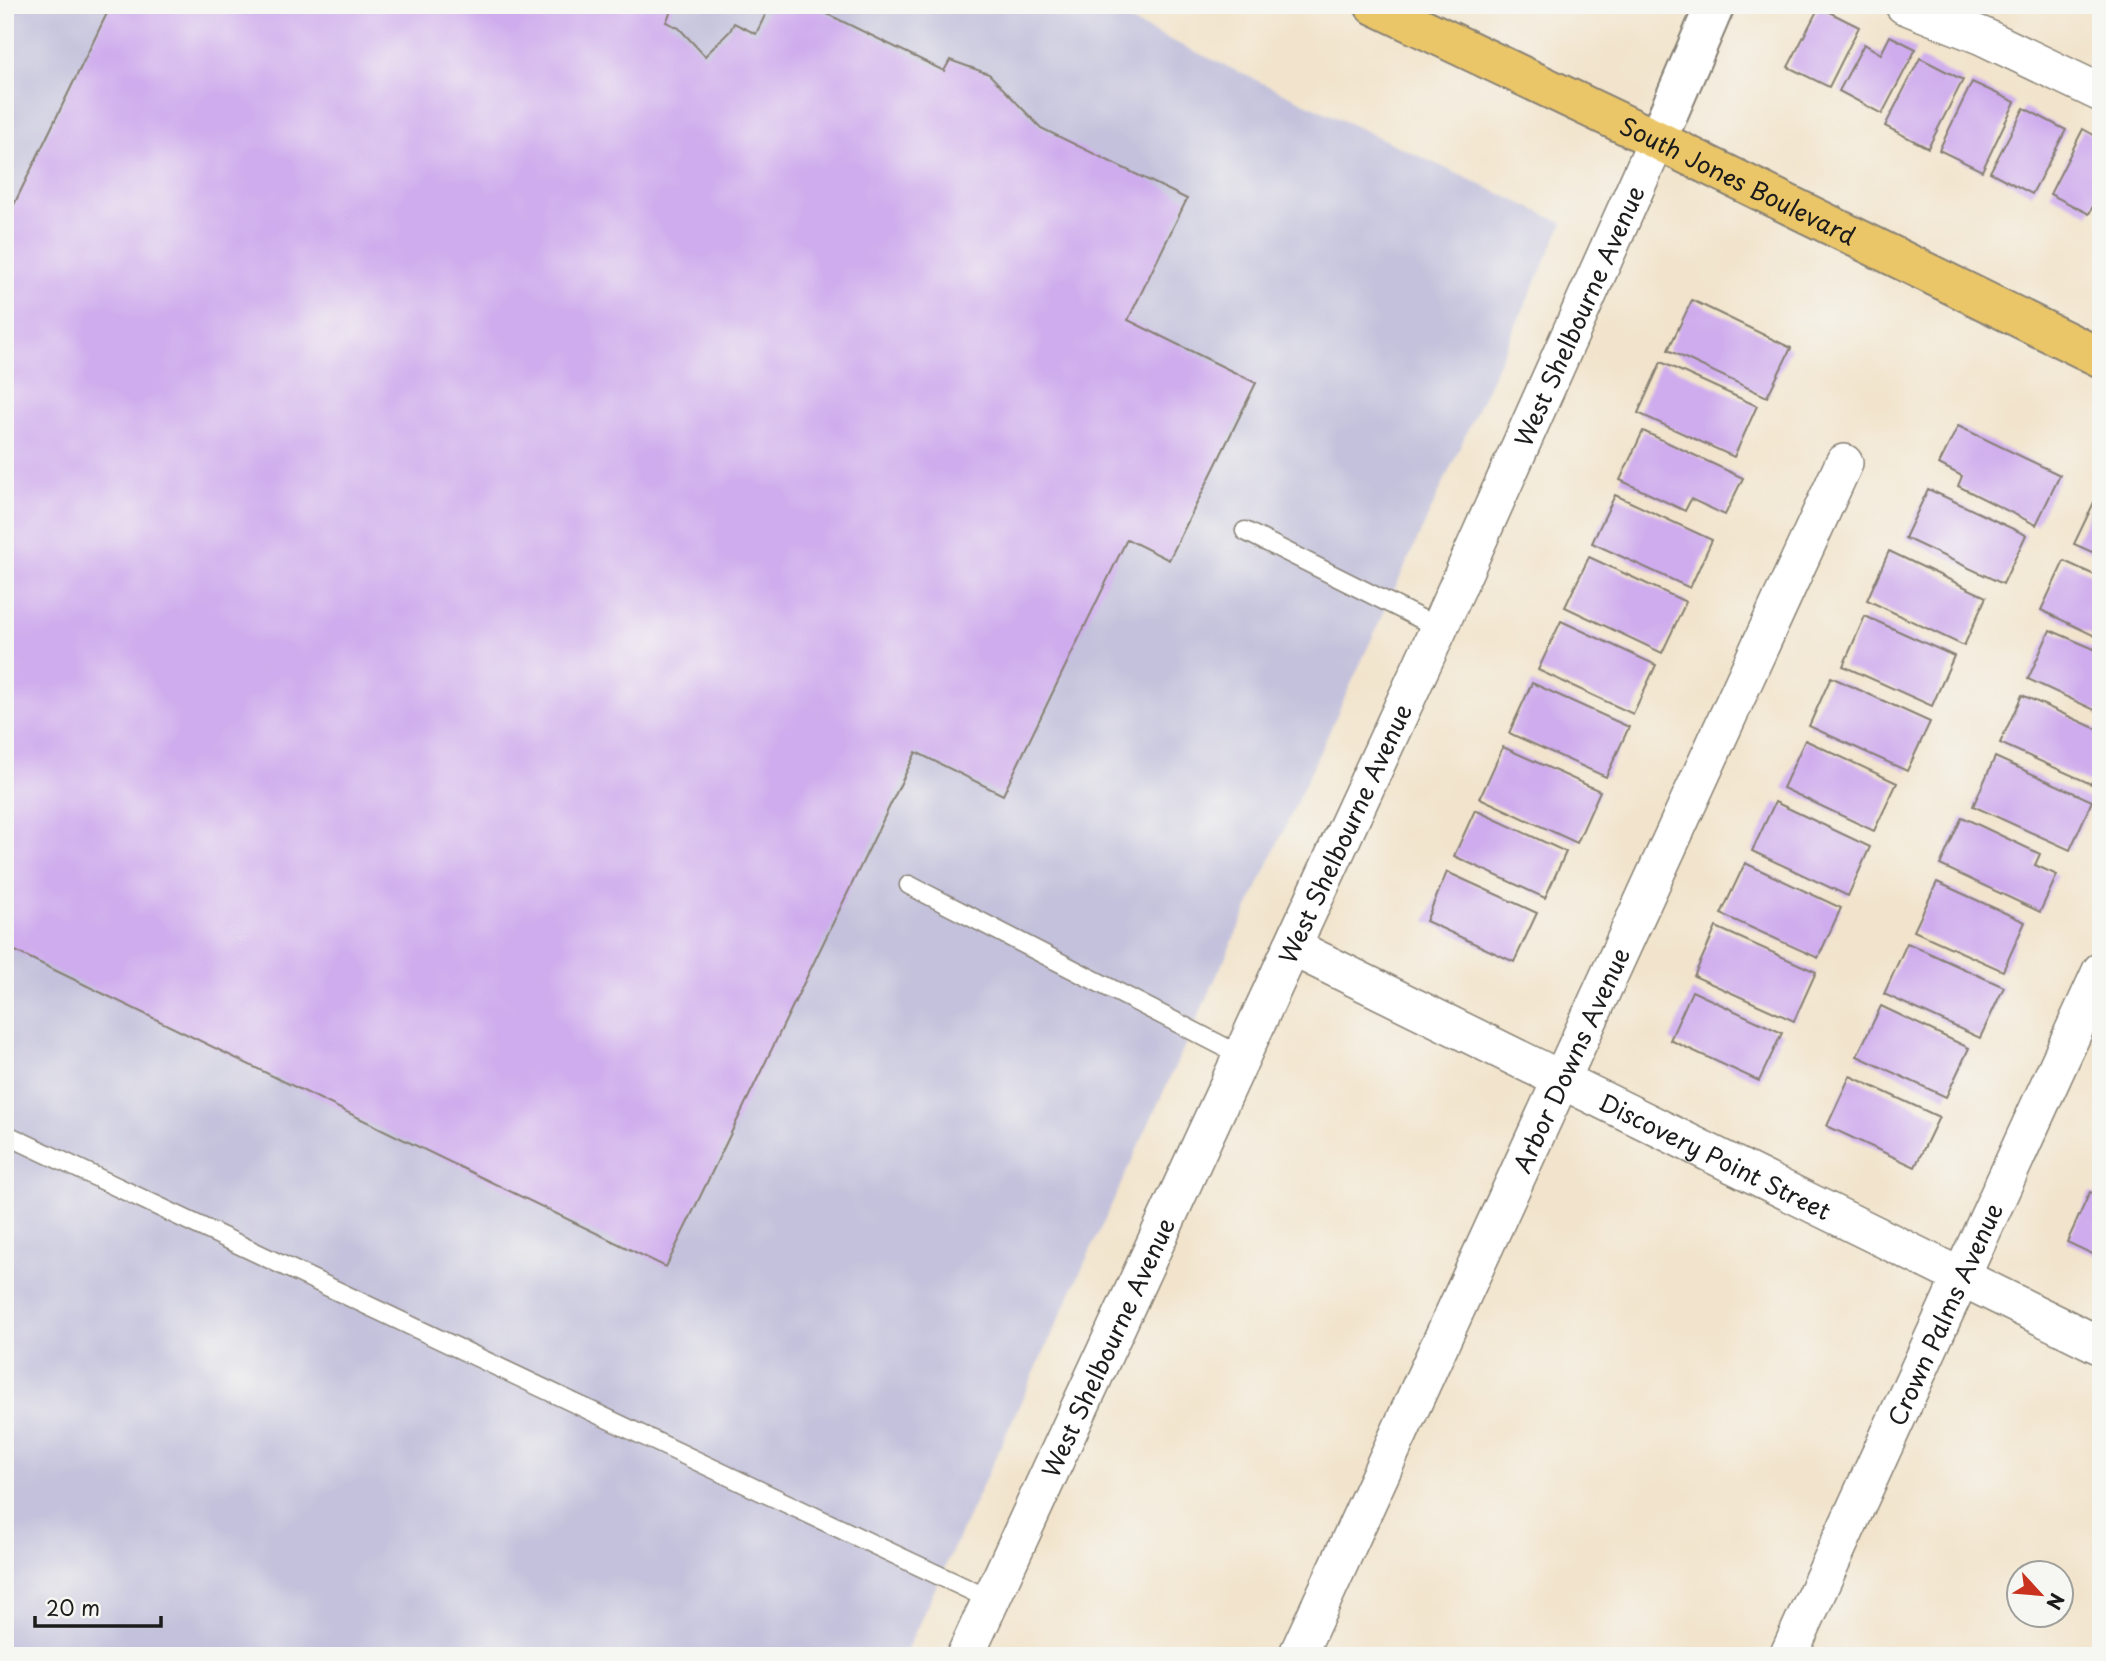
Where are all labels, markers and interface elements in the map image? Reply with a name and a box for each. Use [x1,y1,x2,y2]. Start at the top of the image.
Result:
street label: South Jones Boulevard [1614,107,1863,253]
street label: West Shelbourne Avenue [1504,179,1653,452]
street label: West Shelbourne Avenue [1269,697,1420,969]
street label: Arbor Downs Avenue [1503,941,1638,1178]
street label: Discovery Point Street [1593,1083,1838,1228]
street label: Crown Palms Avenue [1878,1197,2011,1431]
street label: West Shelbourne Avenue [1032,1211,1183,1483]
north arrow [2004,1560,2074,1630]
scale bar [35,1584,161,1628]
text: N [2040,1589,2072,1615]
text: 20 m [46,1591,100,1623]

